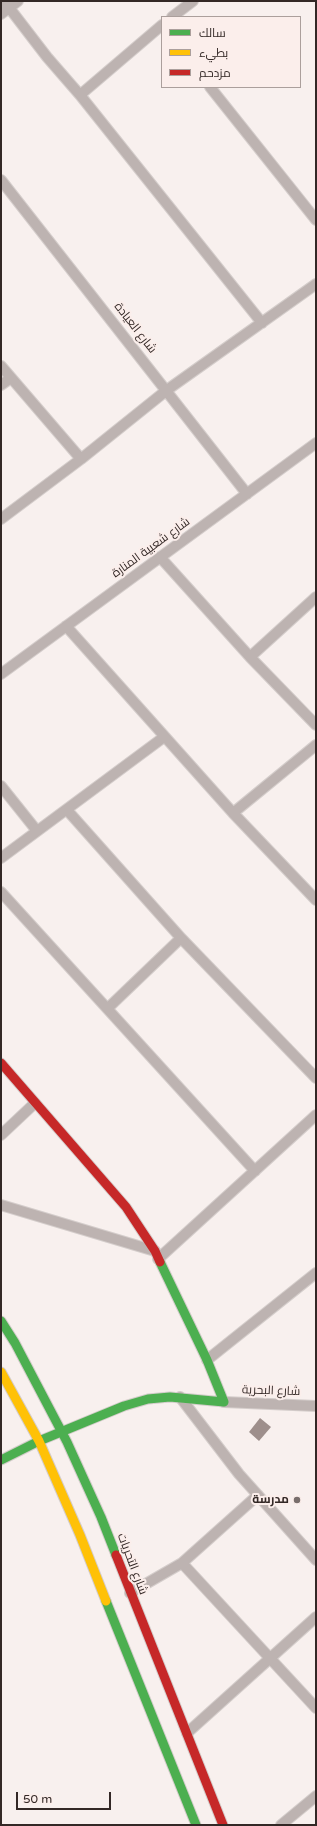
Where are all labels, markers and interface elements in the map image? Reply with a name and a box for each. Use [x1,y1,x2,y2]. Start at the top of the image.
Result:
legend [161,16,301,88]
text: سالك [199,26,226,40]
text: بطيء [199,46,228,60]
text: مزدحم [199,66,231,80]
street label: شارع العيادة [111,300,159,356]
street label: شارع شعبية المنارة [109,515,193,581]
street label: شارع البحرية [242,1383,300,1399]
place label: مدرسة [252,1493,289,1507]
marker: مدرسة [292,1495,302,1505]
street label: شارع التحريات [114,1531,150,1597]
scale bar [18,1784,113,1810]
text: 50 m [23,1792,52,1806]

